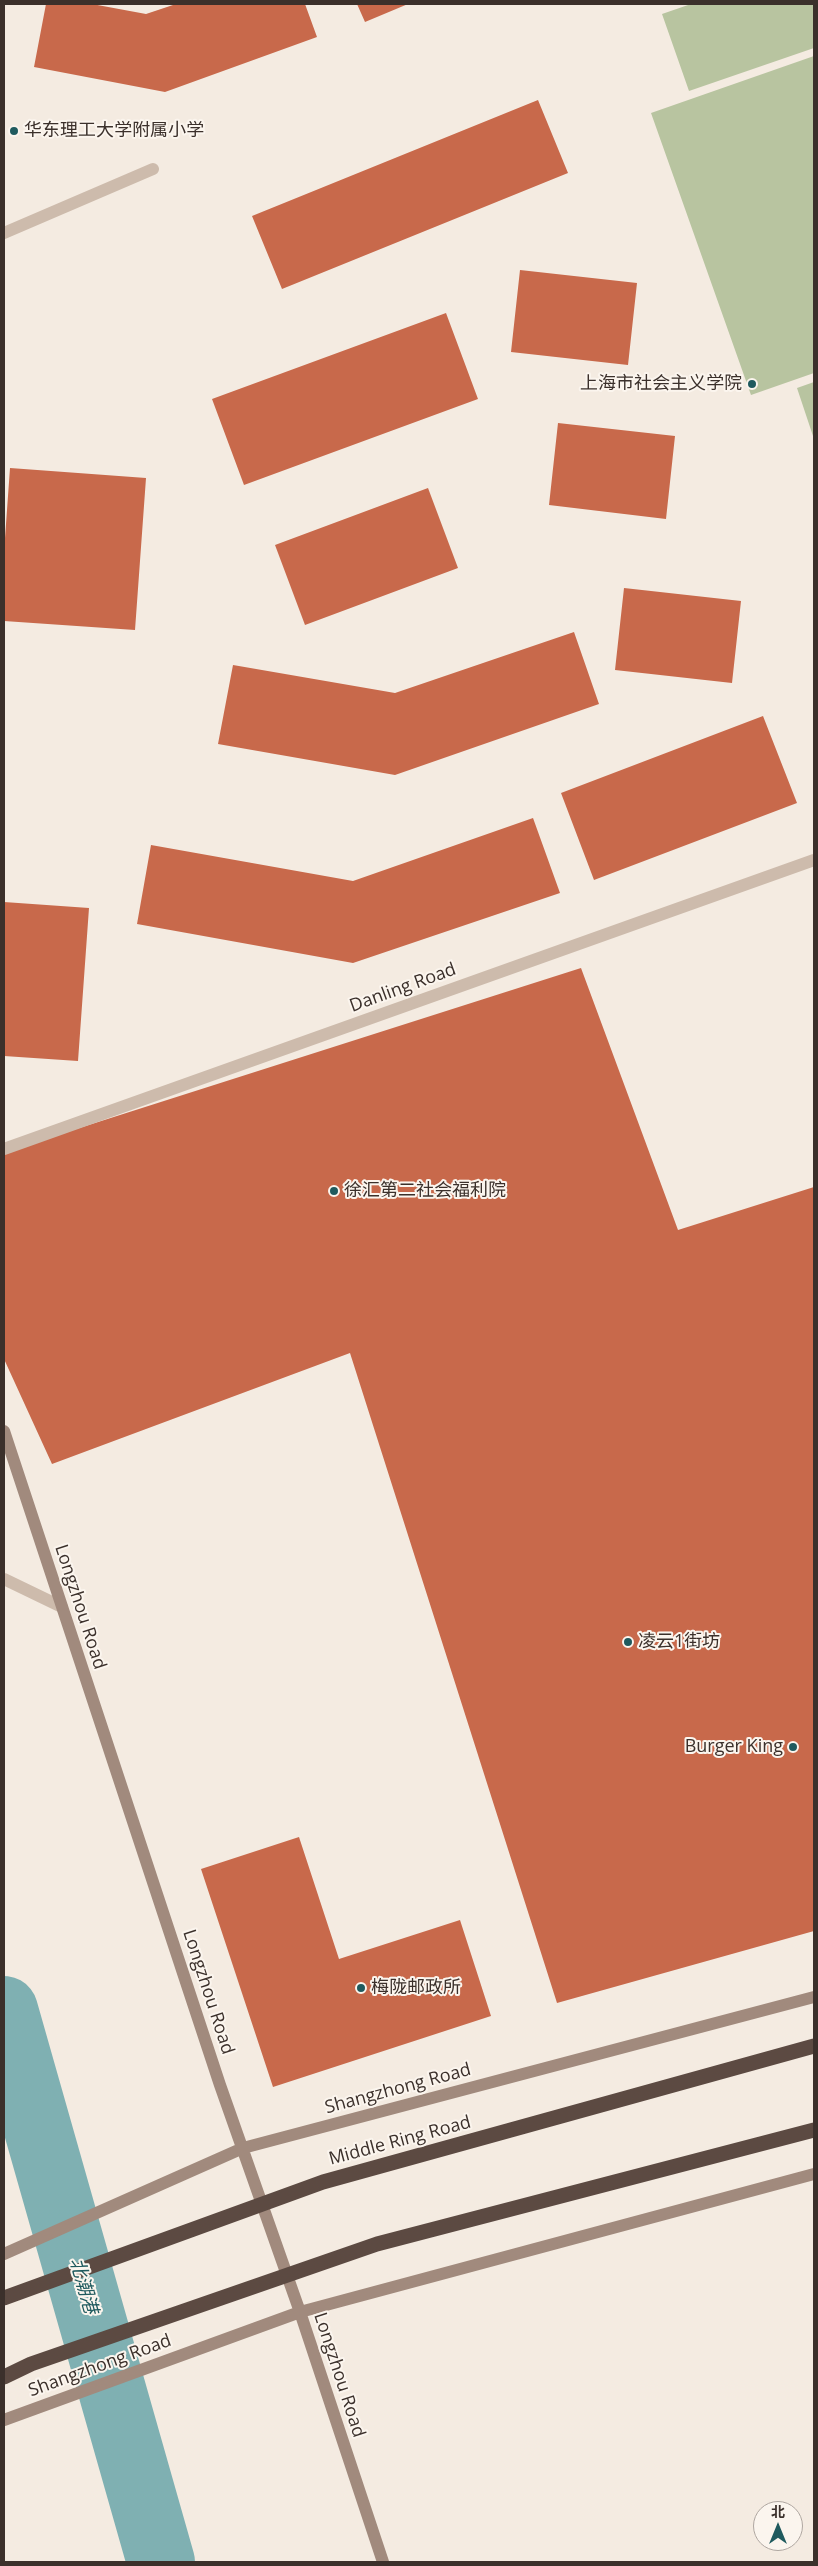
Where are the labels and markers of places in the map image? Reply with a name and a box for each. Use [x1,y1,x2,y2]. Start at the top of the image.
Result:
place label: 华东理工大学附属小学 [24,120,204,142]
marker: 华东理工大学附属小学 [8,125,20,137]
place label: 上海市社会主义学院 [580,373,742,395]
marker: 上海市社会主义学院 [746,378,758,390]
place label: 徐汇第二社会福利院 [344,1180,506,1202]
marker: 徐汇第二社会福利院 [328,1185,340,1197]
place label: 凌云1街坊 [638,1631,720,1653]
marker: 凌云1街坊 [622,1636,634,1648]
place label: Burger King [685,1736,783,1758]
marker: Burger King [787,1741,799,1753]
place label: 梅陇邮政所 [371,1977,461,1999]
marker: 梅陇邮政所 [355,1982,367,1994]

